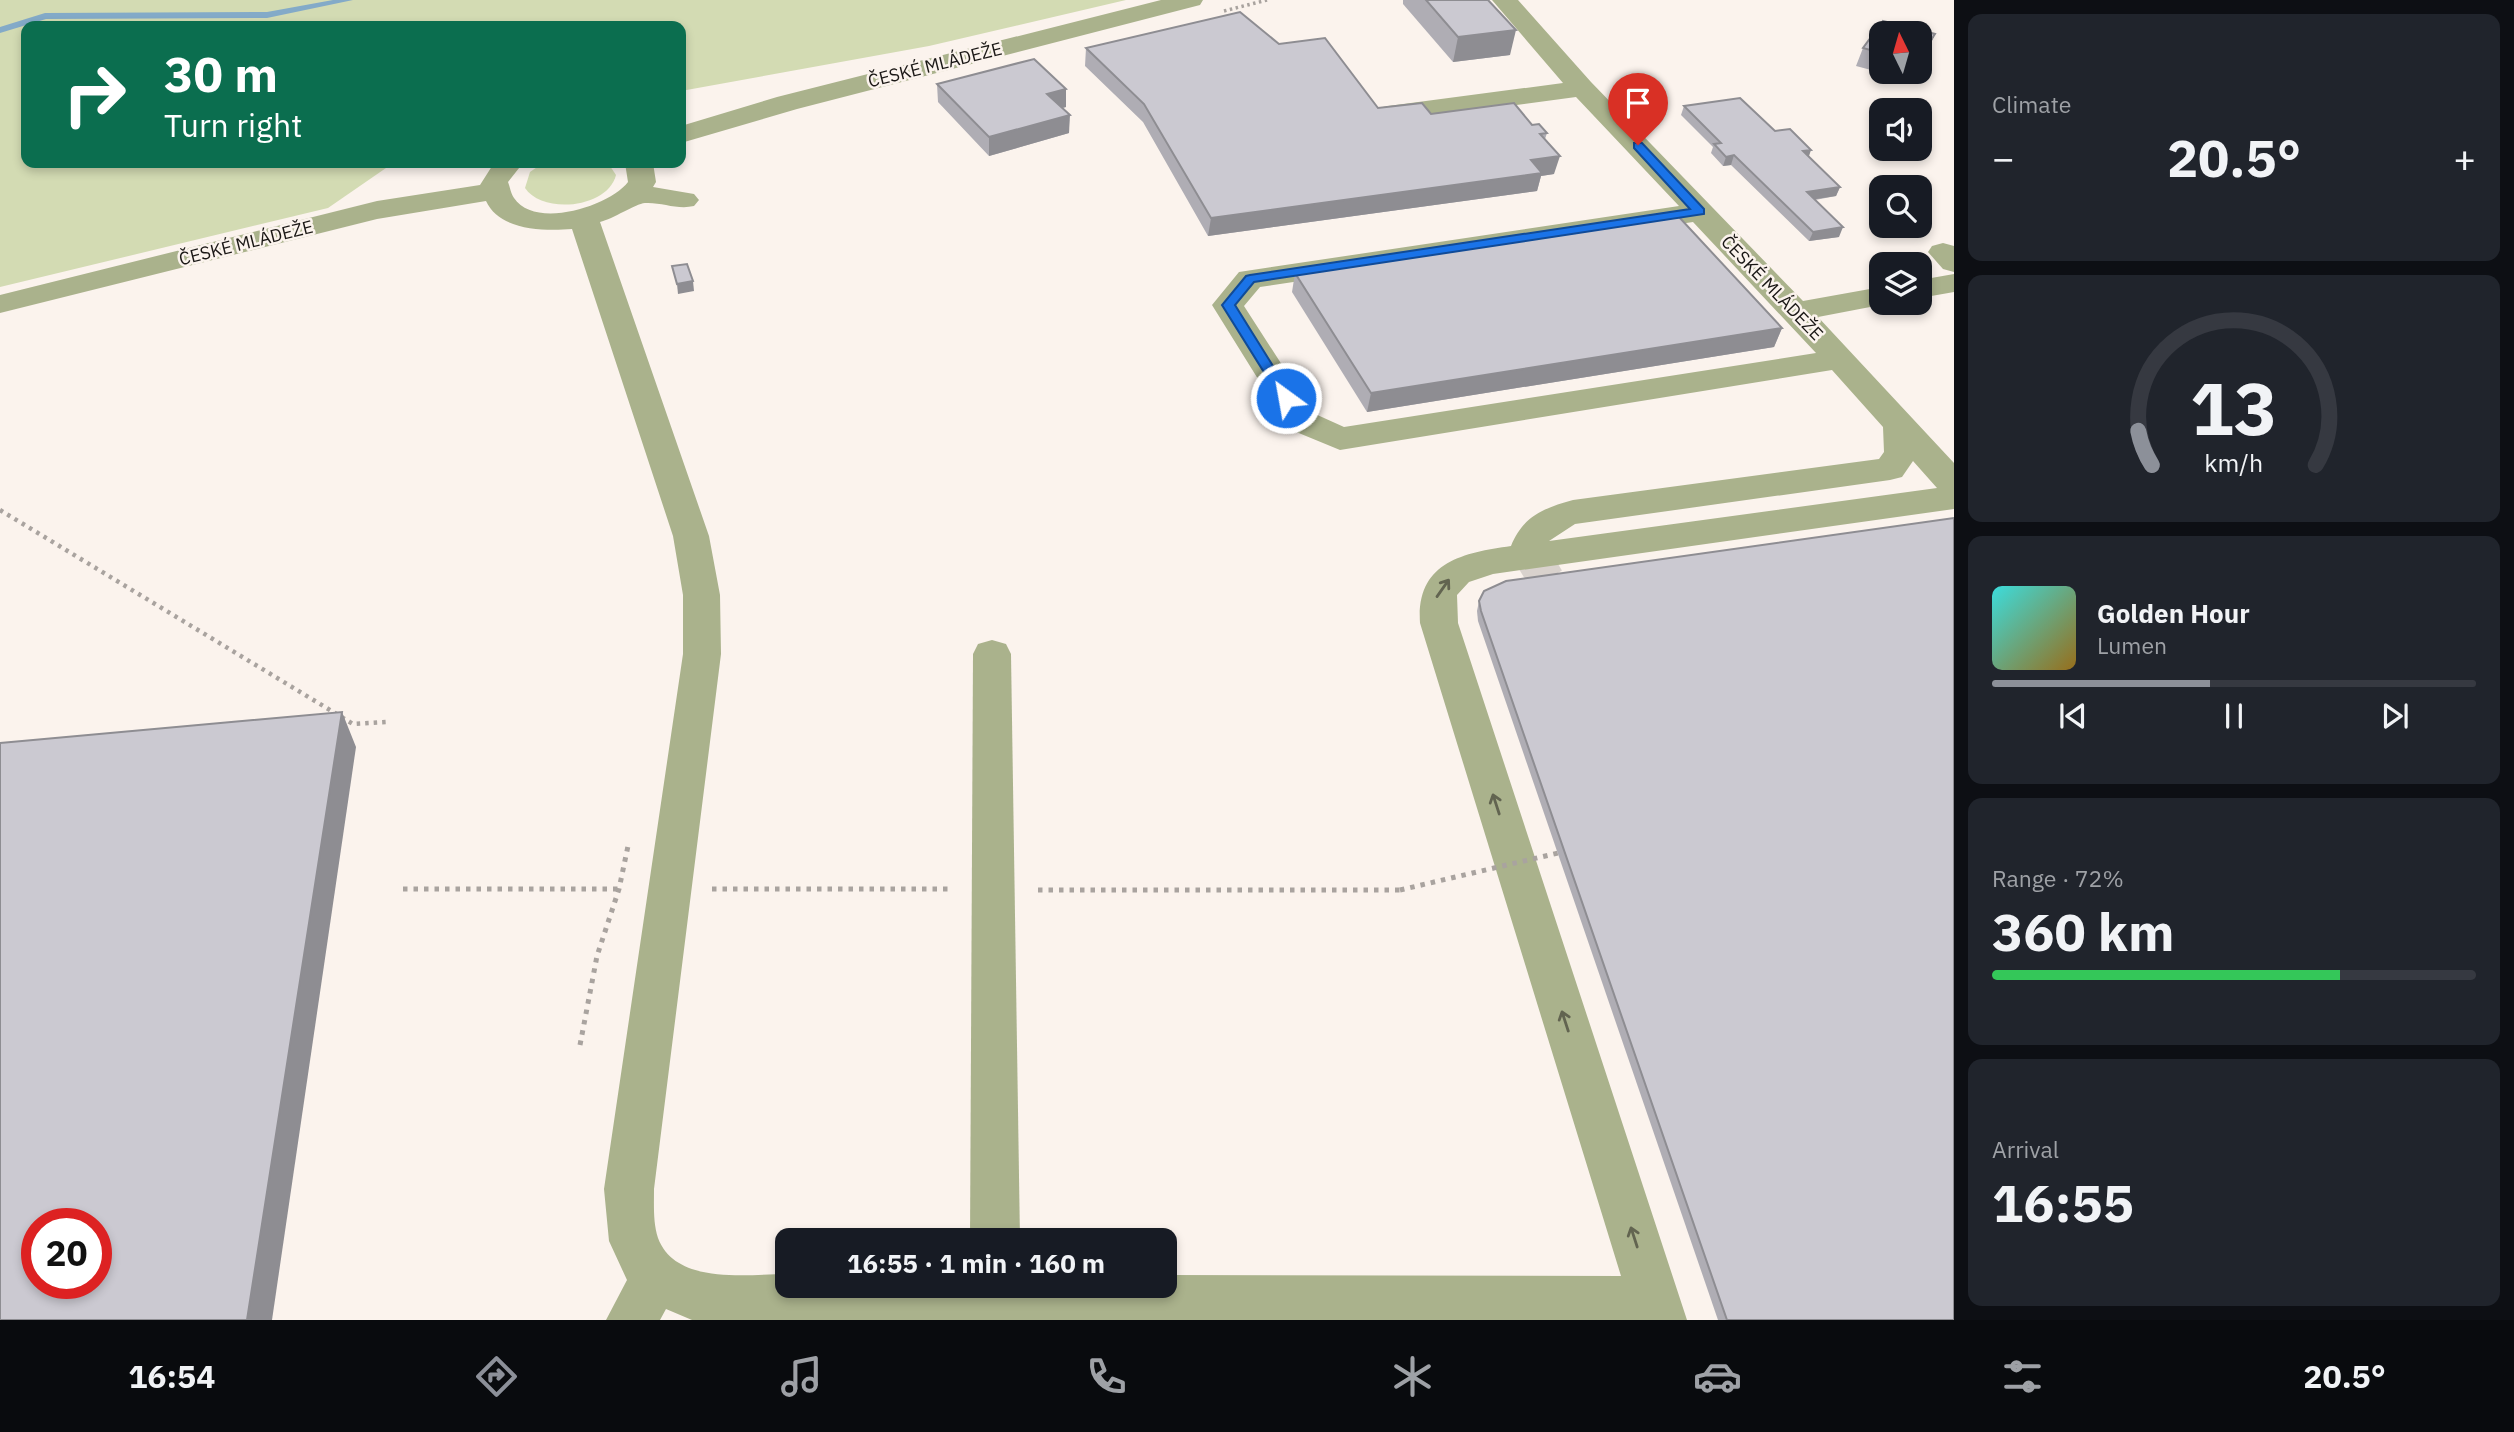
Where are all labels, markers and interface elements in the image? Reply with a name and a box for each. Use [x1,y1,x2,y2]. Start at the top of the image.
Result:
north arrow [1869,21,1932,84]
map controls [1869,21,1932,315]
street label: ČESKÉ MLÁDEŽE [865,36,1004,92]
text: 30 m [164,42,278,105]
icon: right [49,49,140,140]
pin [1608,73,1668,145]
icon: arrive [1619,84,1657,122]
text: Climate [1992,89,2071,119]
button: sound [1869,98,1932,161]
text: Turn right [164,104,302,146]
text: 20.5° [2167,124,2301,191]
text: − [1992,133,2015,182]
text: + [2453,133,2476,182]
button: search [1869,175,1932,238]
street label: ČESKÉ MLÁDEŽE [176,214,315,270]
street label: ČESKÉ MLÁDEŽE [1716,230,1829,345]
button: layers [1869,252,1932,315]
text: 13 [2190,360,2278,455]
position arrow [1249,361,1323,435]
text: km/h [2205,446,2263,479]
one-way arrow [1436,579,1450,598]
text: Golden Hour [2097,596,2250,630]
text: Lumen [2097,630,2167,660]
icon: previous [2054,697,2092,735]
icon: pause [2215,697,2253,735]
icon: next [2376,697,2414,735]
one-way arrow [1489,793,1502,815]
text: Range · 72% [1992,863,2124,893]
text: 360 km [1992,898,2174,965]
one-way arrow [1558,1010,1571,1032]
text: Arrival [1992,1134,2059,1164]
text: 16:55 [1992,1169,2134,1236]
speed limit sign: 20 [21,1208,112,1299]
one-way arrow [1627,1227,1640,1249]
text: 16:55 · 1 min · 160 m [847,1246,1105,1280]
icon: directions [472,1352,521,1401]
icon: music [777,1352,826,1401]
icon: phone [1082,1352,1131,1401]
icon: climate [1388,1352,1437,1401]
icon: car [1693,1352,1742,1401]
icon: filters [1998,1352,2047,1401]
text: 16:54 [128,1355,216,1397]
text: 20.5° [2303,1355,2386,1397]

